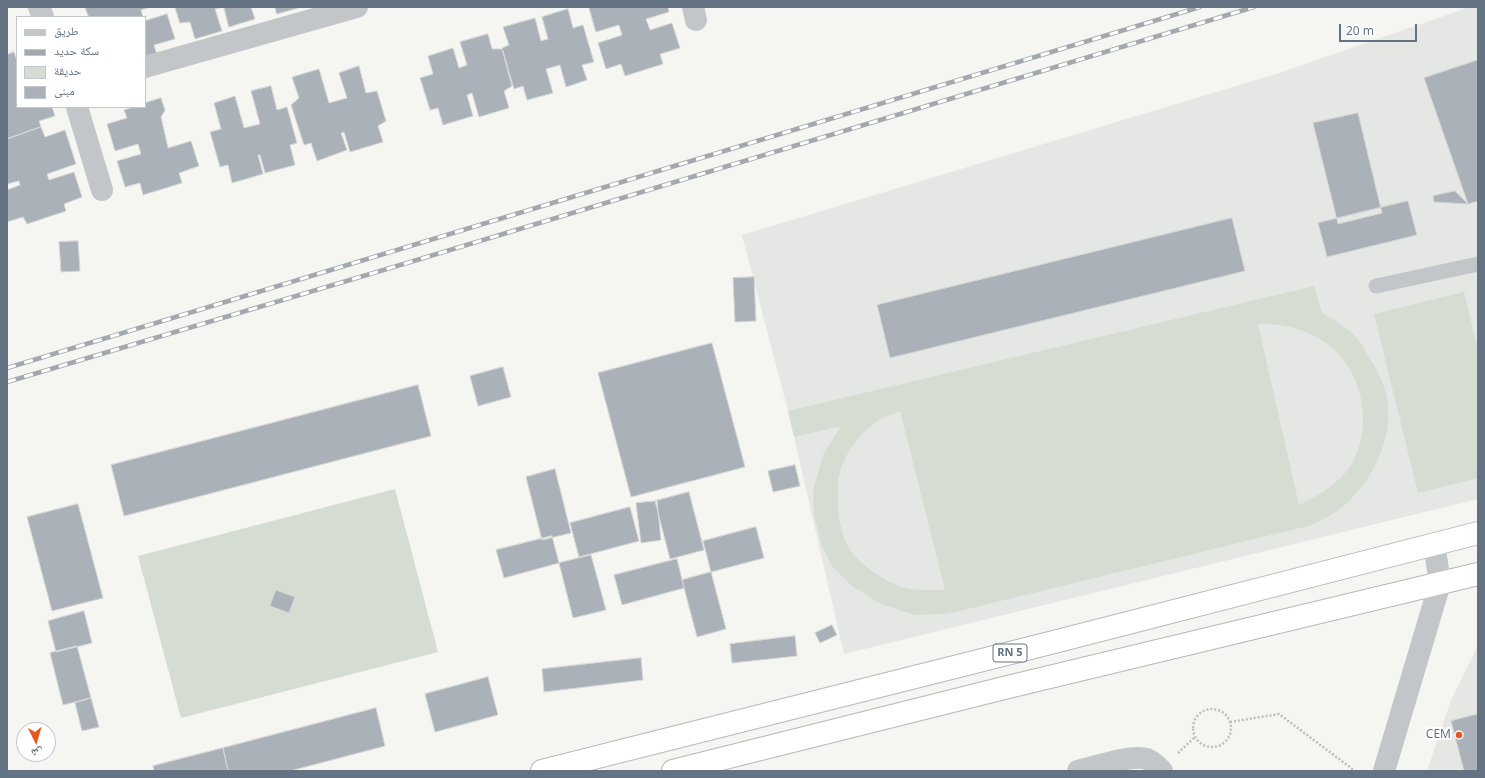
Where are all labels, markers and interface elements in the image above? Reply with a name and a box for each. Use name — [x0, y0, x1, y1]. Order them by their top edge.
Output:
legend — [16, 16, 146, 108]
scale bar — [1341, 16, 1419, 42]
text: طريق — [54, 22, 79, 39]
text: 20 m — [1346, 22, 1374, 39]
text: سكة حديد — [54, 42, 99, 59]
text: حديقة — [54, 62, 82, 79]
text: مبنى — [54, 82, 75, 99]
road number: RN 5 — [993, 644, 1027, 662]
north arrow — [16, 722, 56, 762]
place label: CEM — [1426, 728, 1451, 742]
marker: CEM — [1454, 730, 1464, 740]
text: ش — [31, 745, 43, 761]

